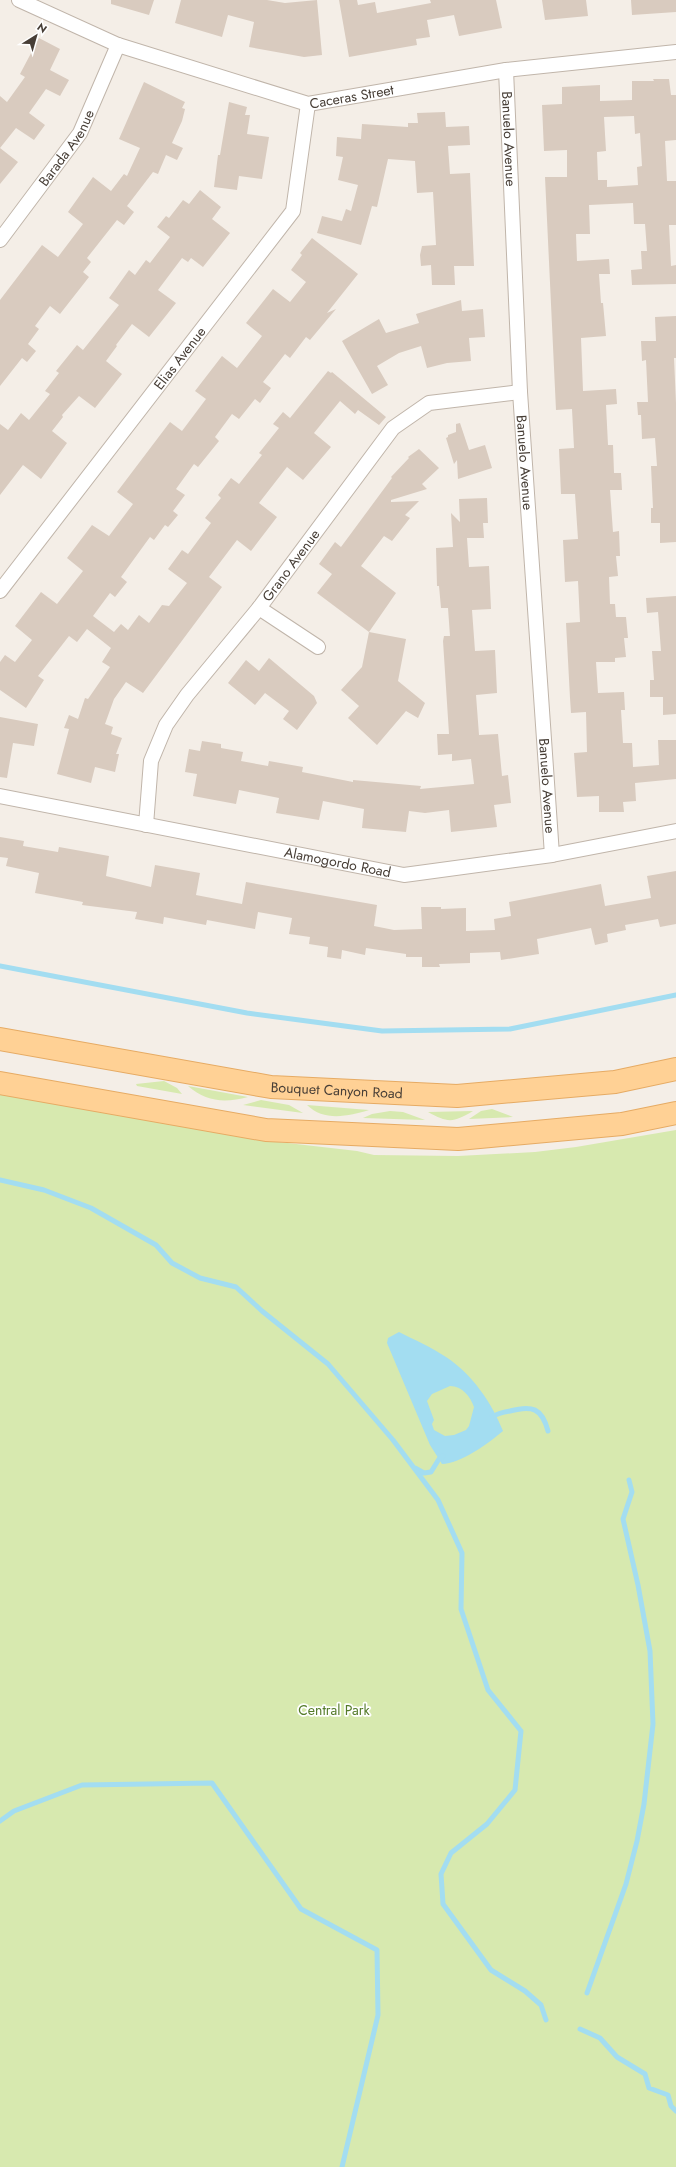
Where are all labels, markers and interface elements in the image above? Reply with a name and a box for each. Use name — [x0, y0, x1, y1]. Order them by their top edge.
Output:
north arrow — [16, 16, 56, 56]
text: N — [34, 19, 50, 37]
street label: Caceras Street — [308, 79, 396, 114]
street label: Banuelo Avenue — [497, 91, 521, 187]
street label: Barada Avenue — [34, 106, 99, 190]
street label: Elias Avenue — [149, 322, 210, 394]
street label: Banuelo Avenue — [512, 414, 538, 511]
street label: Grano Avenue — [257, 525, 324, 605]
street label: Banuelo Avenue — [534, 738, 560, 834]
street label: Alamogordo Road — [283, 842, 393, 882]
street label: Bouquet Canyon Road — [270, 1077, 403, 1103]
park label: Central Park — [298, 1700, 371, 1720]

